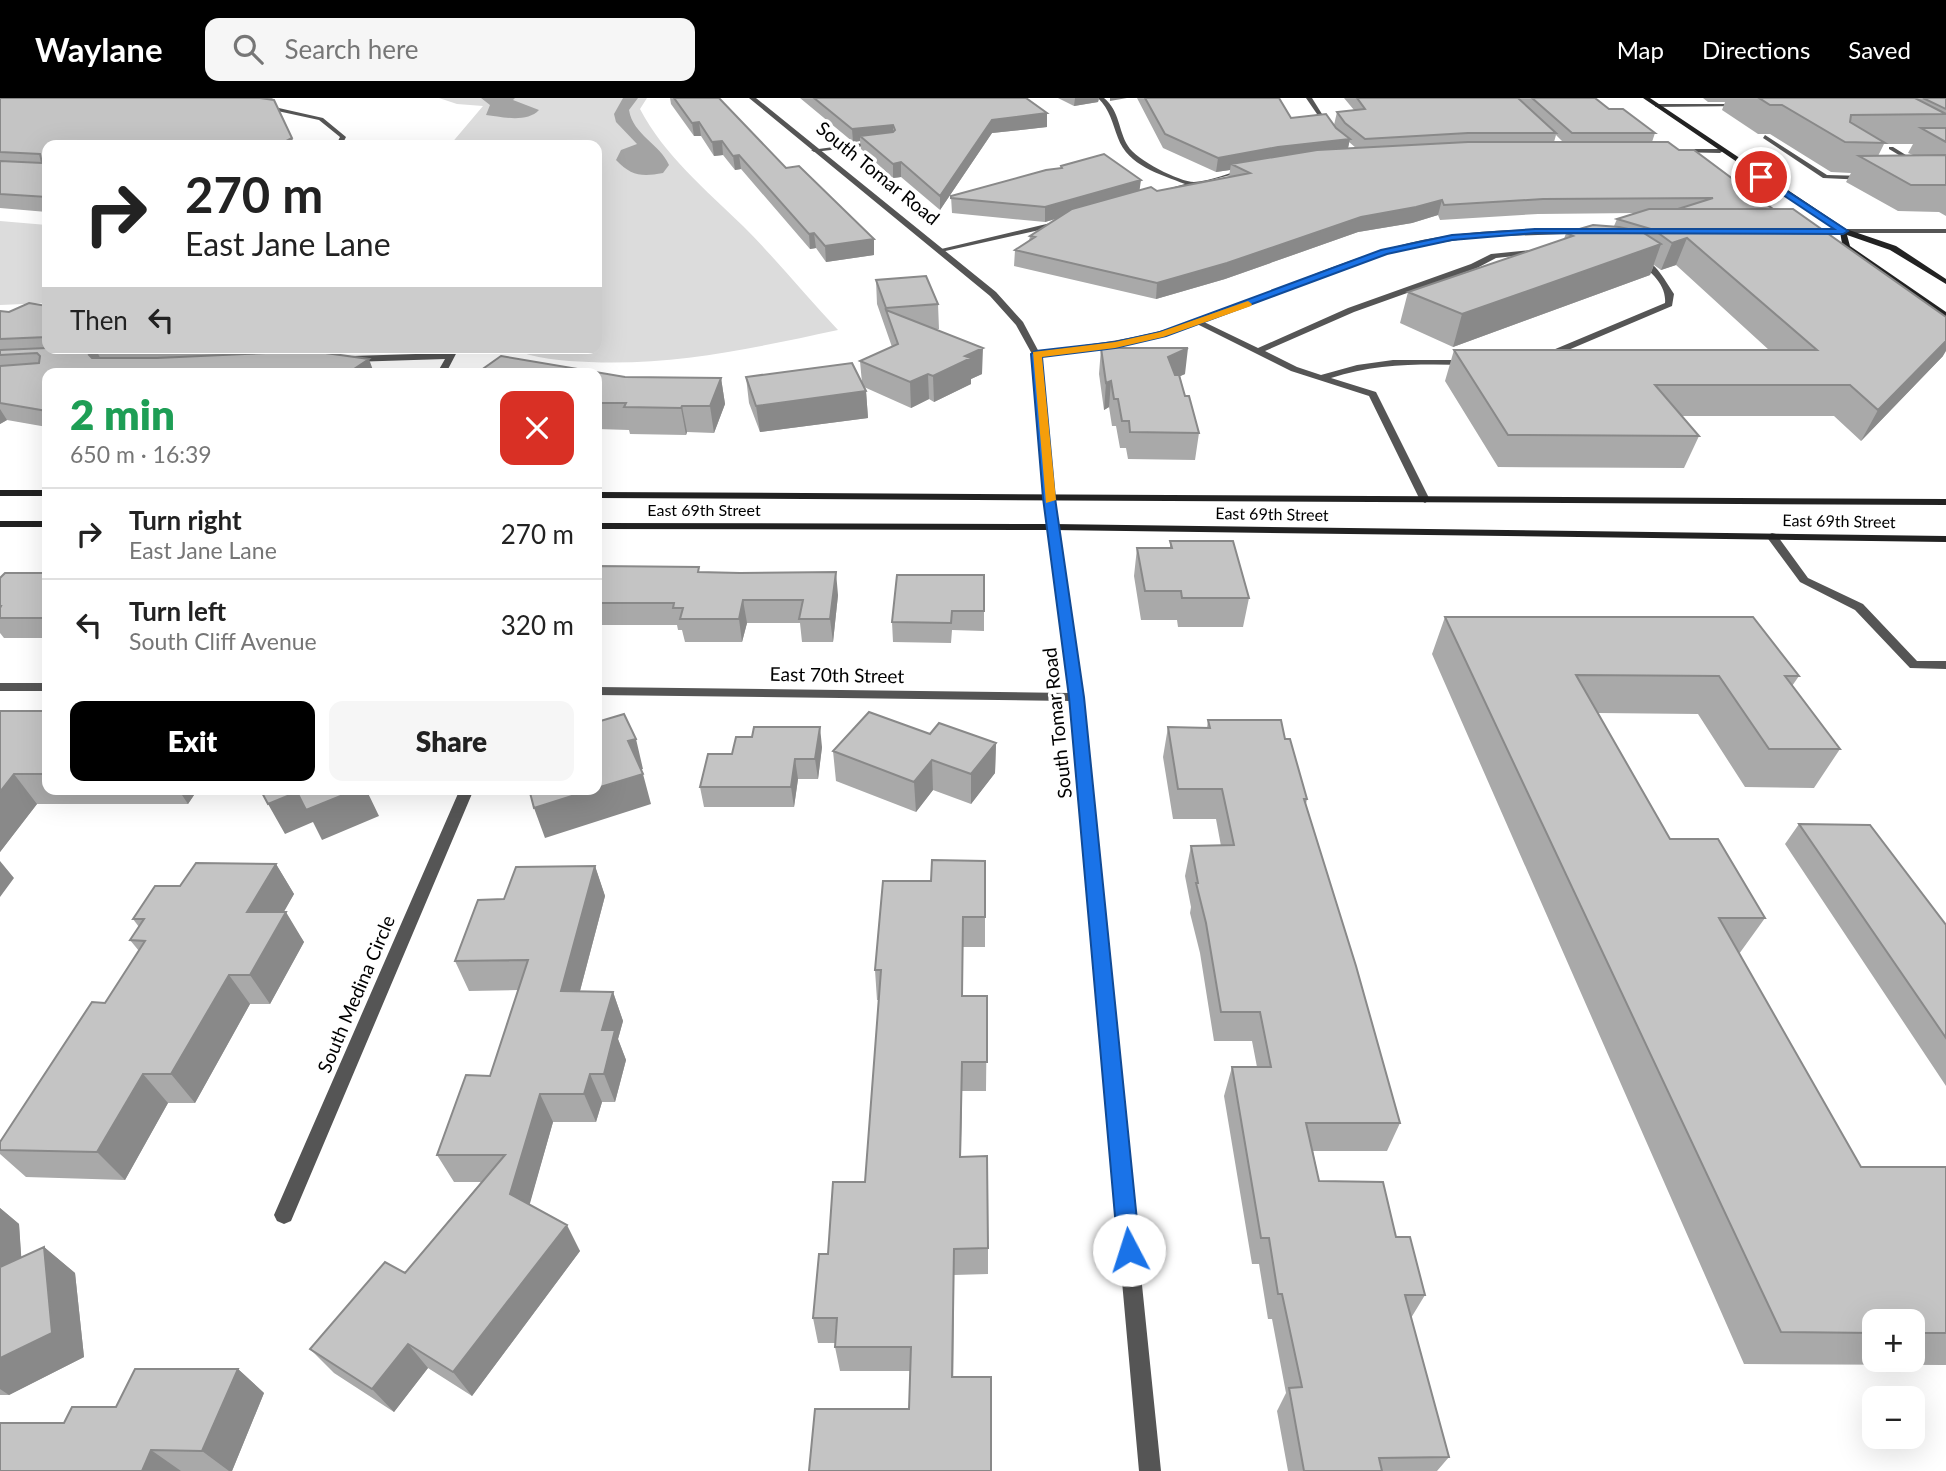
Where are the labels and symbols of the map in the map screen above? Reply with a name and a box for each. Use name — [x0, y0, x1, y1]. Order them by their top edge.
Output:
street label: South Tomar Road — [812, 116, 944, 229]
pin — [1731, 147, 1791, 207]
street label: East 69th Street — [647, 500, 761, 519]
street label: East 69th Street — [1215, 503, 1329, 524]
street label: East 69th Street — [1782, 510, 1896, 531]
street label: South Tomar Road — [1037, 646, 1076, 800]
street label: East 70th Street — [770, 662, 905, 687]
street label: South Medina Circle — [312, 912, 399, 1076]
position arrow — [1092, 1213, 1166, 1287]

